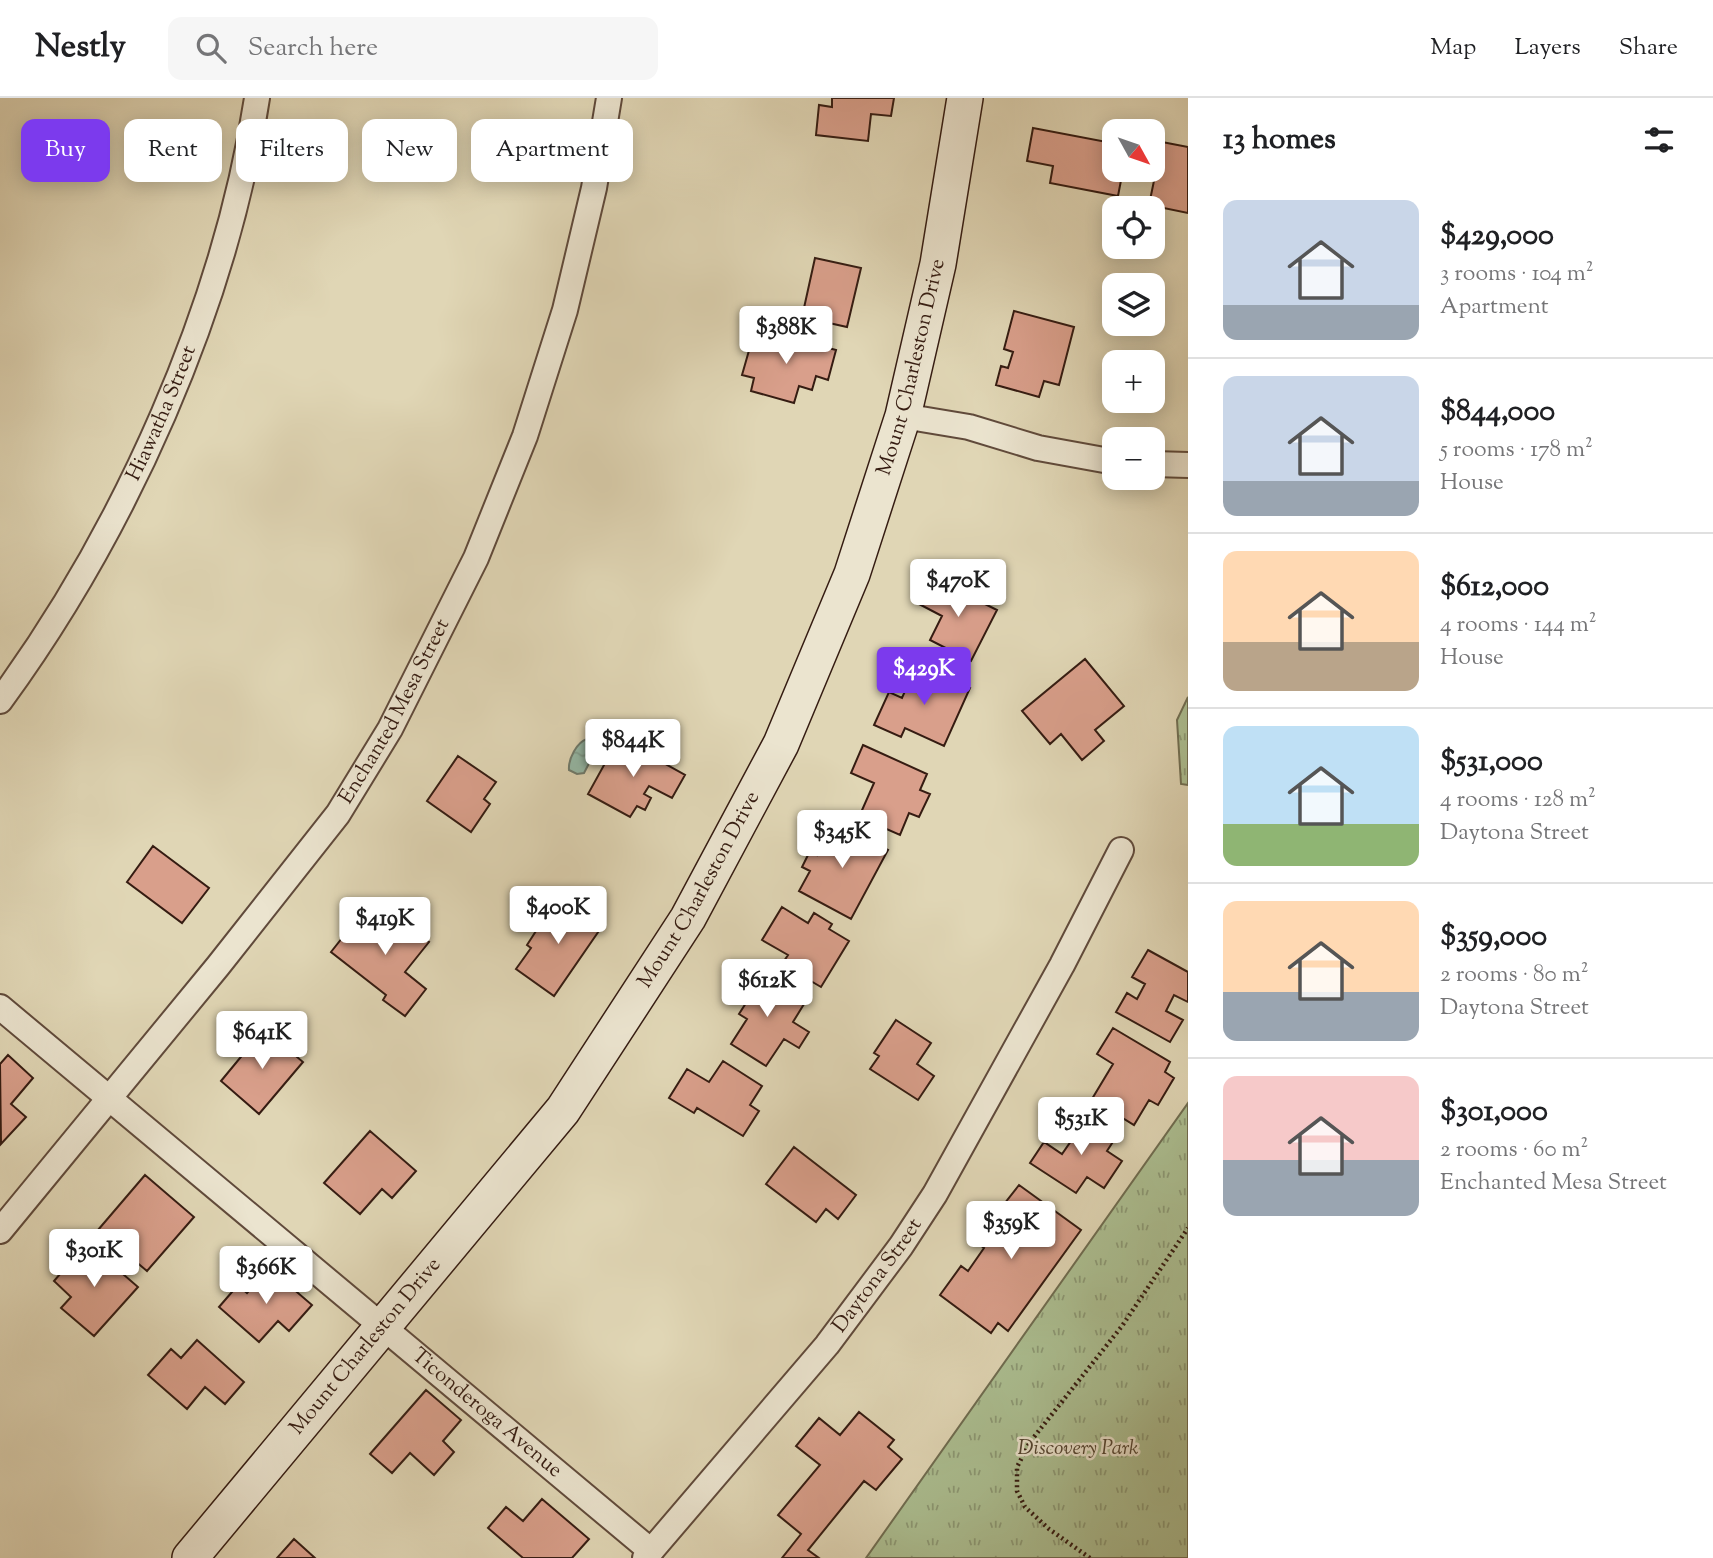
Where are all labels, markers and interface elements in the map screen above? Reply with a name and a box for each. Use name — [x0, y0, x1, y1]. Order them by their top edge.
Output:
search box — [168, 17, 658, 80]
text: Nestly — [35, 24, 126, 72]
icon: search — [192, 29, 230, 67]
text: Search here — [248, 30, 378, 67]
text: Map — [1430, 31, 1476, 65]
text: Layers — [1514, 31, 1581, 65]
text: Share — [1619, 31, 1678, 65]
chip: Buy — [21, 119, 110, 182]
chip: Rent — [124, 119, 222, 182]
chip: Filters — [236, 119, 348, 182]
chip: New — [362, 119, 457, 182]
chip: Apartment — [471, 119, 633, 182]
north arrow — [1102, 119, 1166, 182]
map controls — [1102, 119, 1165, 490]
text: 13 homes — [1223, 119, 1336, 162]
icon: filters — [1640, 121, 1678, 159]
button: locate — [1102, 196, 1165, 259]
text: $429,000 — [1440, 215, 1554, 258]
icon: home — [1279, 228, 1363, 312]
street label: Mount Charleston Drive — [870, 256, 954, 480]
text: 3 rooms · 104 m² — [1440, 258, 1594, 291]
button: layers — [1102, 273, 1165, 336]
text: Apartment — [1440, 291, 1549, 324]
pin: $388K — [737, 306, 835, 366]
text: $388K — [755, 312, 817, 345]
street label: Hiawatha Street — [120, 341, 205, 486]
button: + — [1102, 350, 1165, 413]
text: $844,000 — [1440, 391, 1555, 434]
icon: home — [1279, 404, 1363, 488]
button: − — [1102, 427, 1165, 490]
text: 5 rooms · 178 m² — [1440, 434, 1593, 467]
text: House — [1440, 467, 1504, 500]
pin: $470K — [909, 560, 1007, 619]
text: $470K — [926, 565, 990, 598]
text: $612,000 — [1440, 566, 1549, 609]
icon: home — [1279, 579, 1363, 663]
text: 4 rooms · 144 m² — [1440, 609, 1597, 642]
street label: Enchanted Mesa Street — [332, 614, 458, 810]
text: House — [1440, 642, 1504, 675]
pin: $429K — [875, 648, 973, 707]
text: $429K — [893, 653, 955, 686]
pin: $844K — [584, 720, 682, 779]
text: $844K — [601, 725, 665, 758]
text: $531,000 — [1440, 741, 1543, 784]
icon: home — [1279, 754, 1363, 838]
text: 4 rooms · 128 m² — [1440, 784, 1596, 817]
street label: Mount Charleston Drive — [631, 786, 768, 994]
pin: $345K — [793, 810, 891, 870]
text: $345K — [813, 816, 871, 849]
text: Daytona Street — [1440, 817, 1589, 850]
pin: $400K — [509, 886, 607, 946]
text: $400K — [526, 892, 590, 925]
pin: $419K — [336, 898, 434, 957]
text: $419K — [355, 903, 415, 936]
text: $359,000 — [1440, 916, 1547, 959]
icon: home — [1279, 929, 1363, 1013]
text: 2 rooms · 80 m² — [1440, 959, 1588, 992]
pin: $612K — [718, 960, 816, 1019]
text: $612K — [738, 965, 796, 998]
text: Daytona Street — [1440, 992, 1589, 1025]
pin: $641K — [213, 1012, 311, 1071]
text: $641K — [232, 1017, 292, 1050]
text: $301,000 — [1440, 1091, 1548, 1134]
pin: $531K — [1032, 1098, 1130, 1157]
text: $531K — [1054, 1103, 1108, 1136]
icon: home — [1279, 1104, 1363, 1188]
text: 2 rooms · 60 m² — [1440, 1134, 1588, 1167]
text: Enchanted Mesa Street — [1440, 1167, 1667, 1200]
pin: $359K — [962, 1202, 1060, 1261]
text: $359K — [982, 1207, 1040, 1240]
street label: Daytona Street — [826, 1212, 930, 1340]
pin: $301K — [45, 1230, 143, 1289]
text: $301K — [65, 1235, 123, 1268]
pin: $366K — [217, 1246, 315, 1306]
street label: Mount Charleston Drive — [283, 1251, 449, 1442]
text: $366K — [236, 1252, 296, 1285]
street label: Ticonderoga Avenue — [405, 1342, 568, 1485]
park label: Discovery Park — [1017, 1434, 1139, 1464]

